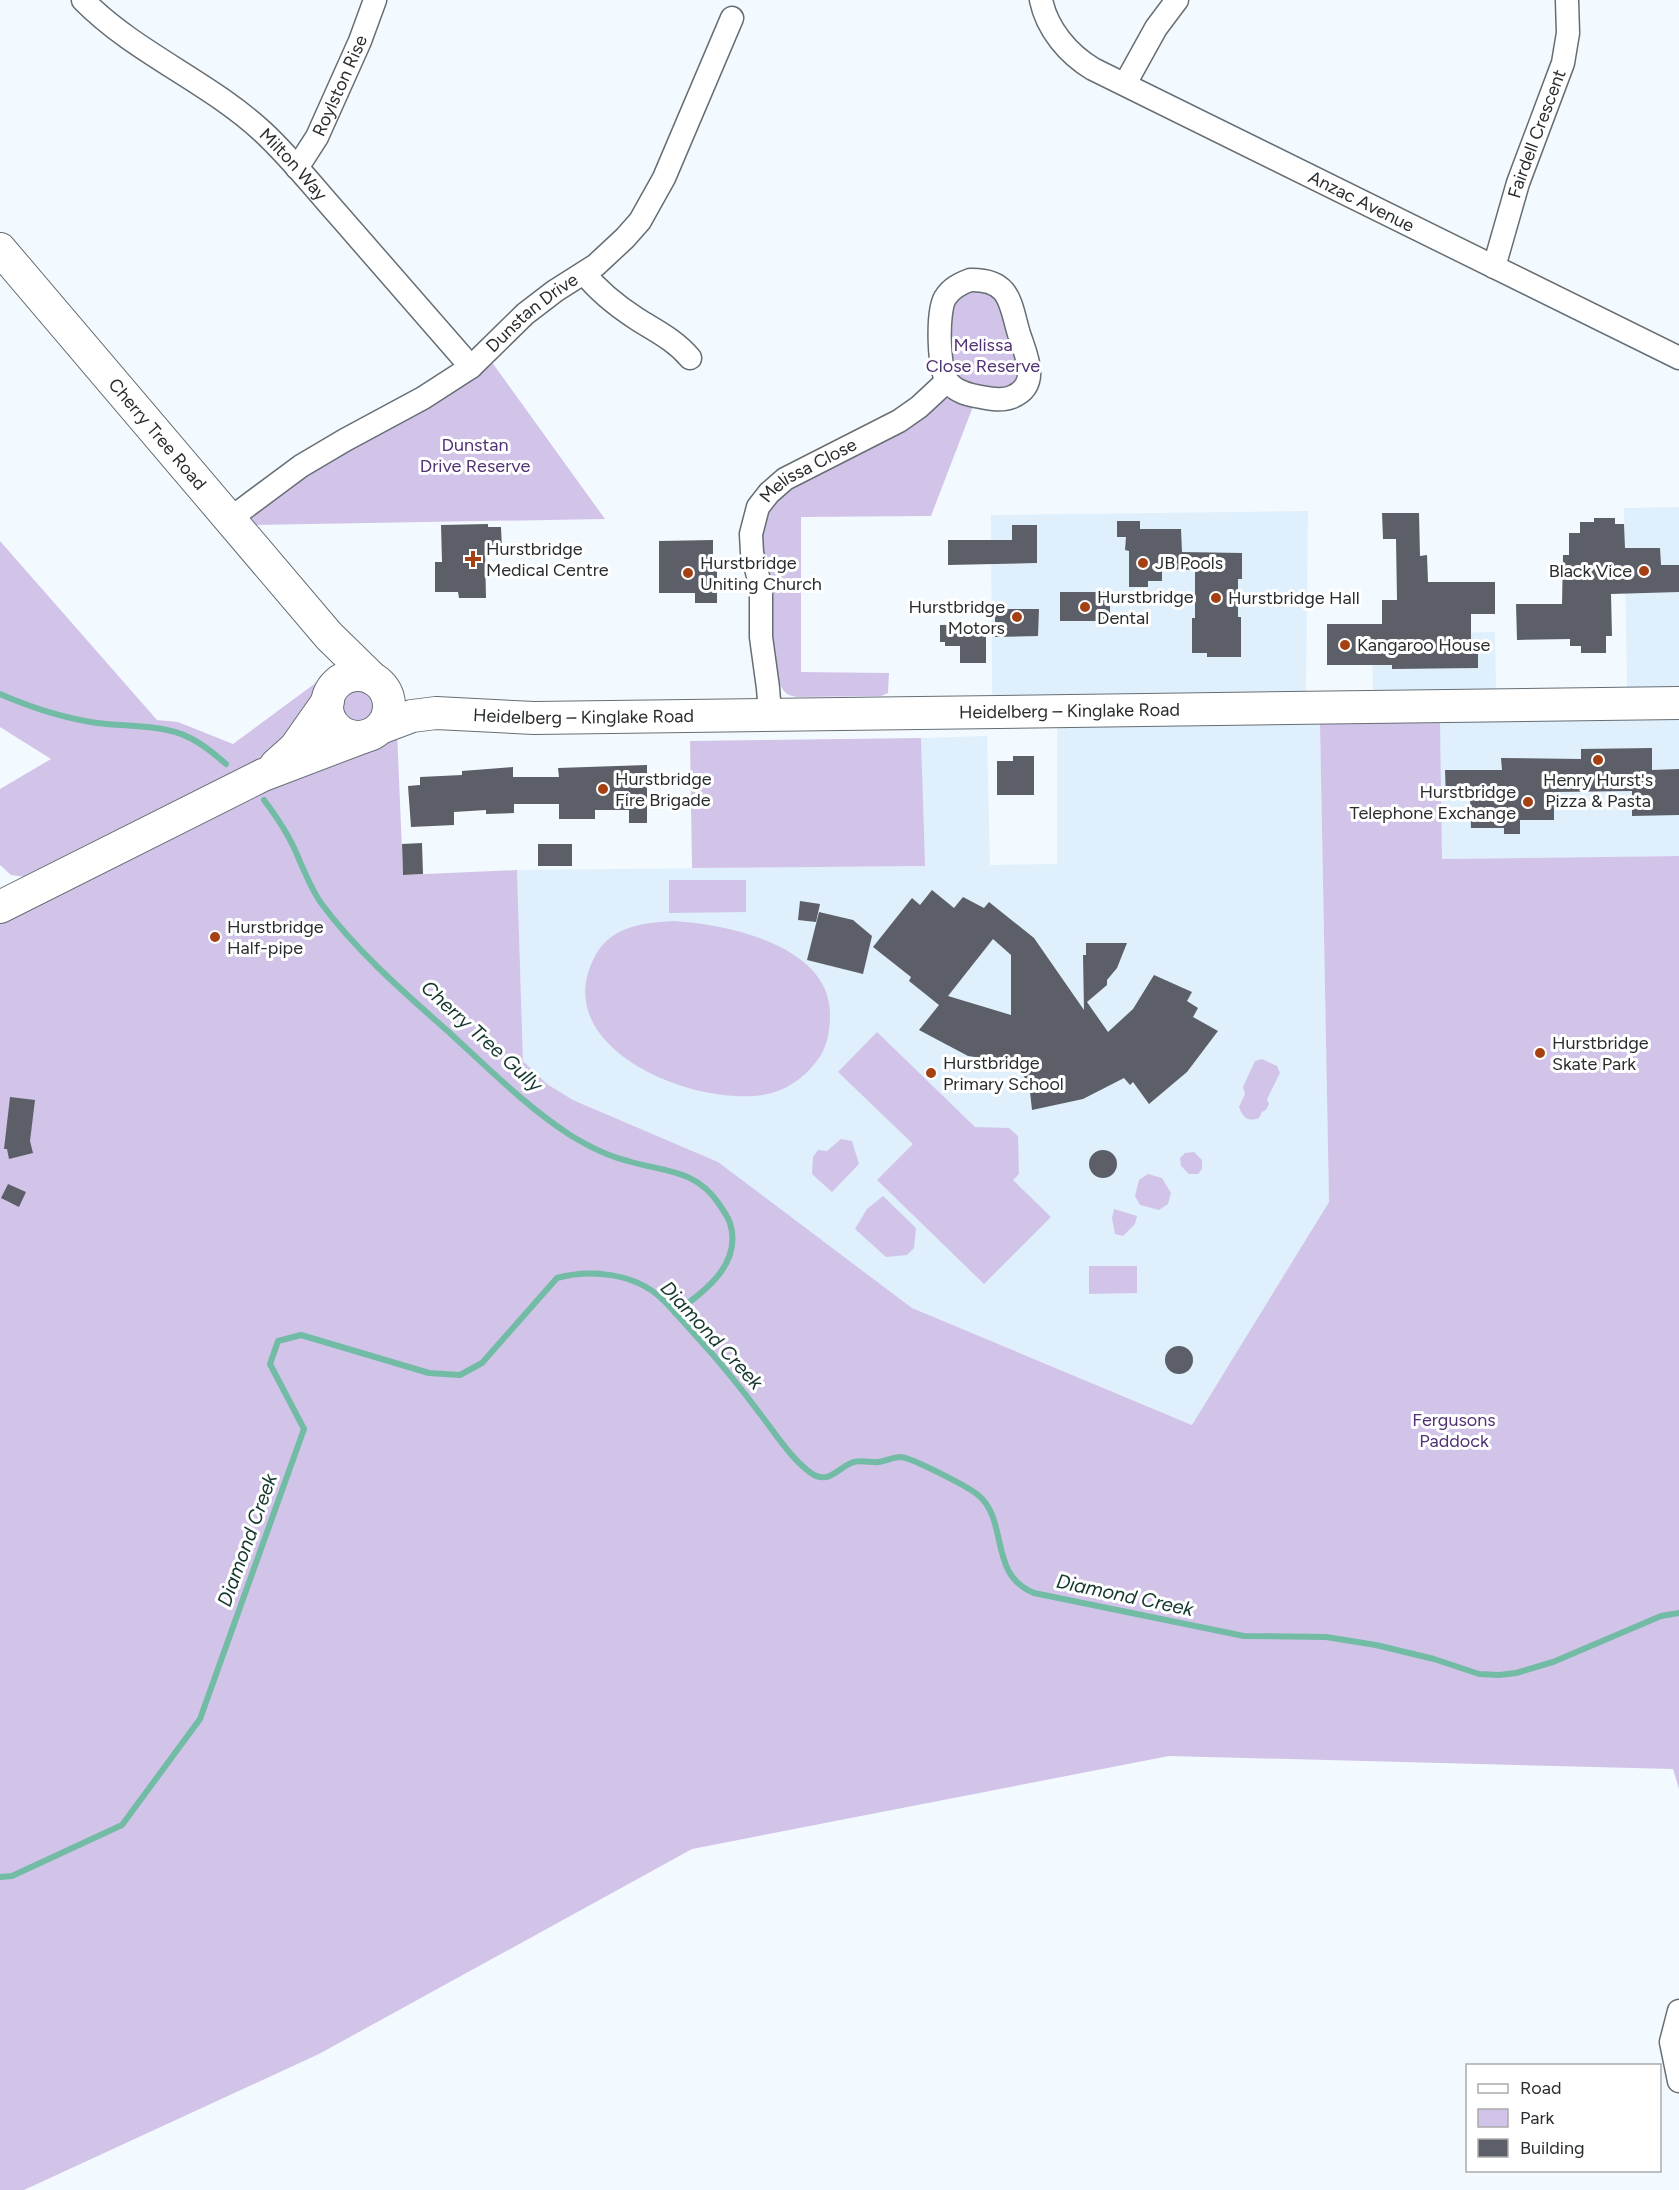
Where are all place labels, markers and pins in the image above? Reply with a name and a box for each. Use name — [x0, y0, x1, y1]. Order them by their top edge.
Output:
place label: Hurstbridge Medical Centre — [486, 538, 609, 581]
marker: Hurstbridge Medical Centre — [464, 550, 482, 568]
place label: Hurstbridge Uniting Church — [700, 552, 822, 595]
place label: JB Pools — [1155, 552, 1223, 574]
marker: JB Pools — [1136, 556, 1150, 570]
place label: Black Vice — [1549, 560, 1632, 582]
marker: Black Vice — [1637, 564, 1651, 578]
marker: Hurstbridge Uniting Church — [681, 566, 695, 580]
place label: Hurstbridge Dental — [1097, 586, 1194, 629]
place label: Hurstbridge Hall — [1228, 587, 1360, 609]
marker: Hurstbridge Hall — [1209, 591, 1223, 605]
place label: Hurstbridge Motors — [908, 596, 1005, 639]
marker: Hurstbridge Dental — [1078, 600, 1092, 614]
marker: Hurstbridge Motors — [1010, 610, 1024, 624]
place label: Kangaroo House — [1357, 634, 1491, 656]
marker: Kangaroo House — [1338, 638, 1352, 652]
marker: Henry Hurst's Pizza & Pasta — [1591, 753, 1605, 767]
place label: Hurstbridge Fire Brigade — [615, 768, 712, 811]
place label: Henry Hurst's Pizza & Pasta — [1543, 769, 1653, 812]
place label: Hurstbridge Telephone Exchange — [1350, 781, 1516, 824]
marker: Hurstbridge Fire Brigade — [596, 782, 610, 796]
marker: Hurstbridge Telephone Exchange — [1521, 795, 1535, 809]
place label: Hurstbridge Half-pipe — [227, 916, 324, 959]
marker: Hurstbridge Half-pipe — [208, 930, 222, 944]
place label: Hurstbridge Skate Park — [1552, 1032, 1649, 1075]
marker: Hurstbridge Skate Park — [1533, 1046, 1547, 1060]
place label: Hurstbridge Primary School — [943, 1052, 1064, 1095]
marker: Hurstbridge Primary School — [924, 1066, 938, 1080]

